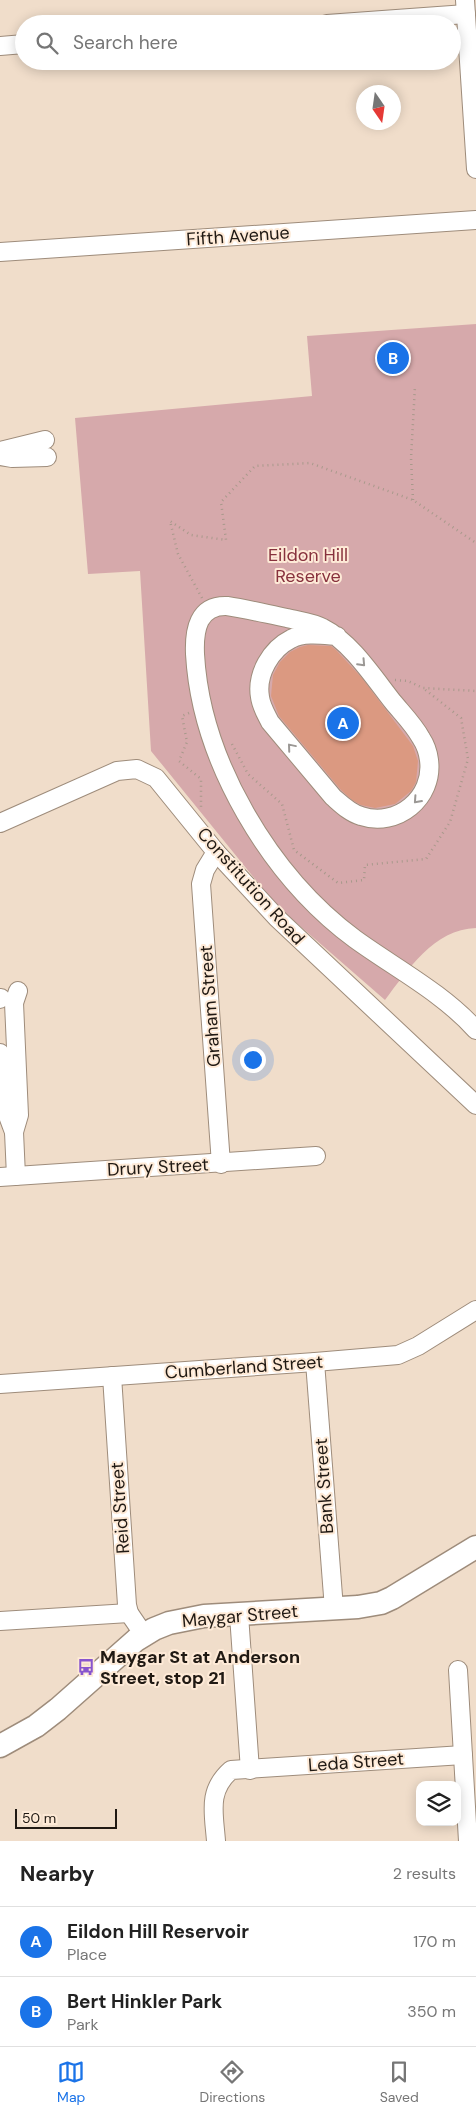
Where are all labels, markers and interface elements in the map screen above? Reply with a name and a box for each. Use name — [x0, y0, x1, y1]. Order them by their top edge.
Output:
search box — [15, 15, 461, 70]
icon: search — [33, 29, 61, 57]
text: Search here — [73, 30, 178, 55]
north arrow — [356, 85, 401, 130]
street label: Fifth Avenue — [186, 220, 290, 252]
pin: B — [377, 339, 409, 377]
park label: Eildon Hill Reserve — [268, 543, 348, 588]
one-way arrow — [356, 657, 365, 666]
pin: A — [327, 704, 359, 742]
one-way arrow — [289, 744, 297, 753]
one-way arrow — [414, 794, 423, 803]
street label: Constitution Road — [192, 822, 310, 950]
street label: Graham Street — [194, 944, 226, 1068]
your location — [240, 1047, 266, 1073]
street label: Drury Street — [107, 1152, 209, 1182]
street label: Cumberland Street — [164, 1349, 324, 1385]
street label: Bank Street — [309, 1437, 339, 1535]
street label: Reid Street — [105, 1461, 135, 1555]
street label: Maygar Street — [181, 1599, 299, 1633]
place label: Maygar St at Anderson Street, stop 21 — [100, 1645, 300, 1690]
bus stop icon: Maygar St at Anderson Street, stop 21 — [76, 1657, 96, 1677]
street label: Leda Street — [307, 1747, 405, 1777]
map controls — [416, 1781, 461, 1826]
button: layers — [416, 1781, 461, 1826]
scale bar — [15, 1806, 118, 1829]
text: 50 m — [22, 1809, 56, 1827]
text: Nearby — [20, 1860, 94, 1888]
text: 2 results — [393, 1863, 456, 1884]
text: Eildon Hill Reservoir — [67, 1919, 249, 1944]
text: A — [30, 1931, 42, 1952]
text: 170 m — [413, 1931, 456, 1952]
text: Place — [67, 1944, 107, 1965]
text: Bert Hinkler Park — [67, 1989, 222, 2014]
text: B — [31, 2001, 41, 2022]
text: 350 m — [407, 2001, 456, 2022]
text: Park — [67, 2014, 99, 2035]
tab: Map — [57, 2058, 85, 2106]
tab: Directions — [200, 2058, 265, 2106]
tab: Saved — [380, 2058, 419, 2106]

